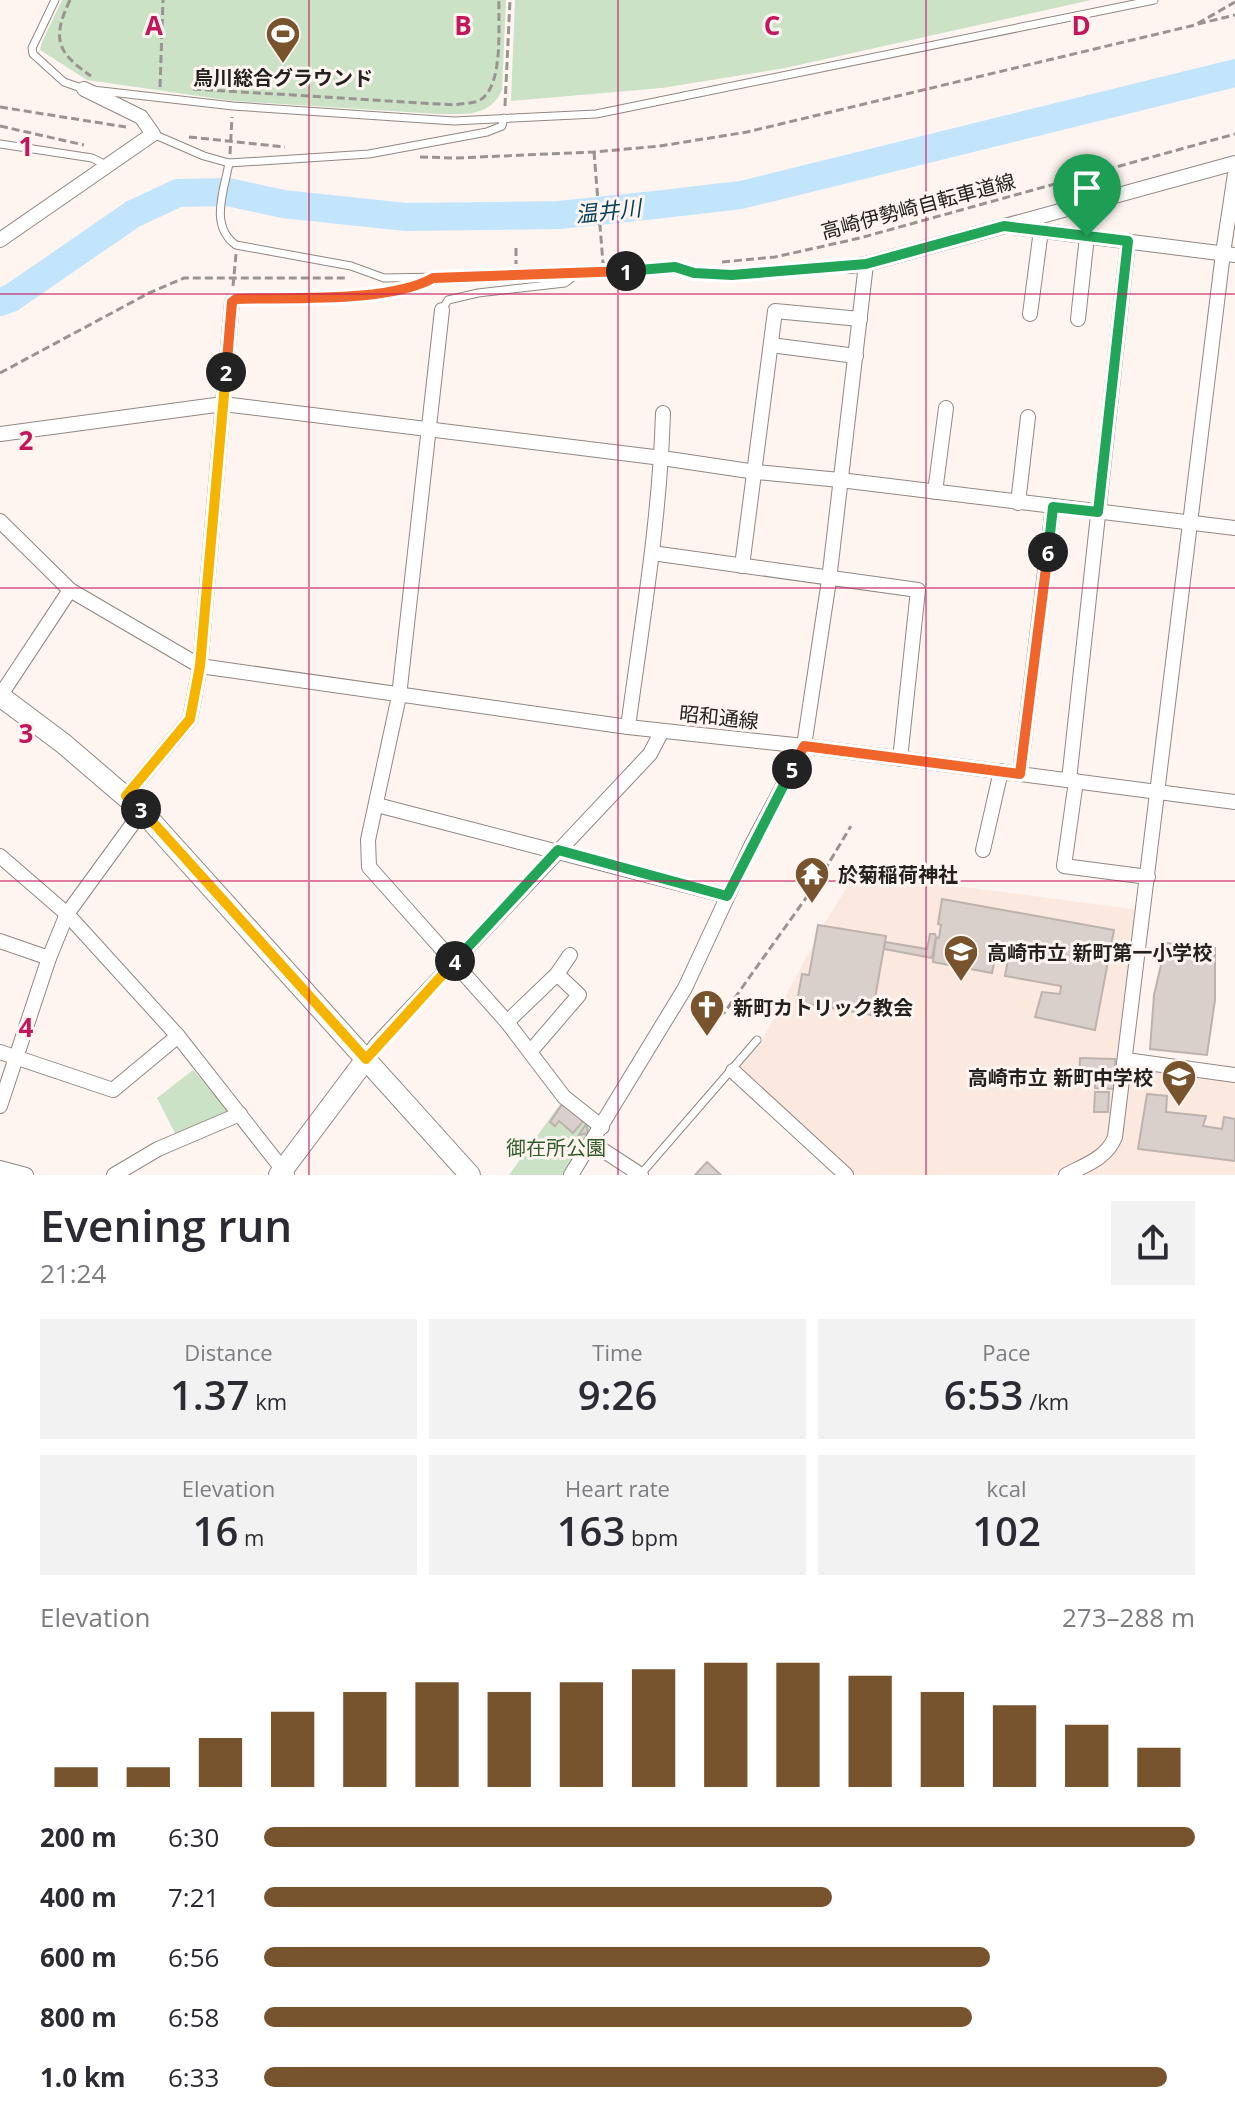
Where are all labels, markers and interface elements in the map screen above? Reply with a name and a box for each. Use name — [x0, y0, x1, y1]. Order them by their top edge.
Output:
text: A — [145, 7, 163, 43]
text: B — [454, 7, 472, 43]
text: C — [764, 7, 780, 43]
text: D — [1071, 7, 1091, 43]
sports icon: 烏川総合グラウンド — [264, 15, 302, 65]
place label: 烏川総合グラウンド — [193, 64, 373, 91]
text: 1 — [19, 128, 33, 164]
pin — [1053, 154, 1121, 236]
icon: arrive — [1065, 166, 1109, 210]
street label: 高崎伊勢崎自転車道線 — [818, 167, 1018, 245]
water label: 温井川 — [574, 191, 644, 228]
pin: 1 — [606, 251, 646, 291]
text: 1 — [620, 256, 632, 286]
pin: 2 — [206, 352, 246, 392]
text: 2 — [220, 357, 232, 387]
text: 2 — [19, 422, 34, 458]
pin: 6 — [1028, 532, 1068, 572]
text: 6 — [1042, 537, 1054, 567]
street label: 昭和通線 — [678, 699, 760, 735]
text: 3 — [19, 715, 33, 751]
pin: 5 — [772, 749, 812, 789]
text: 5 — [786, 754, 798, 784]
pin: 3 — [121, 789, 161, 829]
text: 3 — [135, 794, 147, 824]
temple icon: 於菊稲荷神社 — [793, 855, 831, 905]
place label: 於菊稲荷神社 — [838, 861, 958, 888]
school or university icon: 高崎市立 新町第一小学校 — [942, 933, 980, 983]
place label: 高崎市立 新町第一小学校 — [987, 939, 1212, 966]
pin: 4 — [435, 941, 475, 981]
text: 4 — [449, 946, 461, 976]
church icon: 新町カトリック教会 — [688, 988, 726, 1038]
place label: 新町カトリック教会 — [733, 994, 913, 1021]
text: 4 — [19, 1009, 34, 1045]
school or university icon: 高崎市立 新町中学校 — [1160, 1058, 1198, 1108]
place label: 高崎市立 新町中学校 — [968, 1064, 1153, 1091]
park label: 御在所公園 — [506, 1134, 606, 1161]
text: Evening run — [40, 1195, 292, 1255]
button: share — [1111, 1201, 1195, 1285]
text: 21:24 — [40, 1255, 106, 1291]
text: Distance — [184, 1337, 273, 1367]
text: Time — [592, 1337, 643, 1367]
text: Pace — [982, 1337, 1031, 1367]
text: 1.37 — [170, 1367, 249, 1422]
text: 9:26 — [578, 1367, 657, 1422]
text: 6:53 — [944, 1367, 1023, 1422]
text: km — [249, 1386, 287, 1416]
text: /km — [1023, 1386, 1069, 1416]
text: Elevation — [182, 1473, 275, 1503]
text: Heart rate — [565, 1473, 670, 1503]
text: kcal — [987, 1473, 1026, 1503]
text: 16 — [193, 1503, 238, 1558]
text: 163 — [557, 1503, 625, 1558]
text: 102 — [972, 1503, 1041, 1558]
text: m — [238, 1522, 264, 1552]
text: bpm — [625, 1522, 678, 1552]
text: Elevation — [40, 1599, 150, 1635]
text: 273–288 m — [1062, 1599, 1195, 1635]
text: 200 m — [40, 1819, 117, 1855]
text: 6:30 — [168, 1819, 219, 1855]
text: 400 m — [40, 1879, 117, 1915]
text: 7:21 — [168, 1879, 219, 1915]
text: 600 m — [40, 1939, 117, 1975]
text: 6:56 — [168, 1939, 219, 1975]
text: 800 m — [40, 1999, 117, 2035]
text: 6:58 — [168, 1999, 219, 2035]
text: 1.0 km — [40, 2059, 126, 2095]
text: 6:33 — [168, 2059, 219, 2095]

